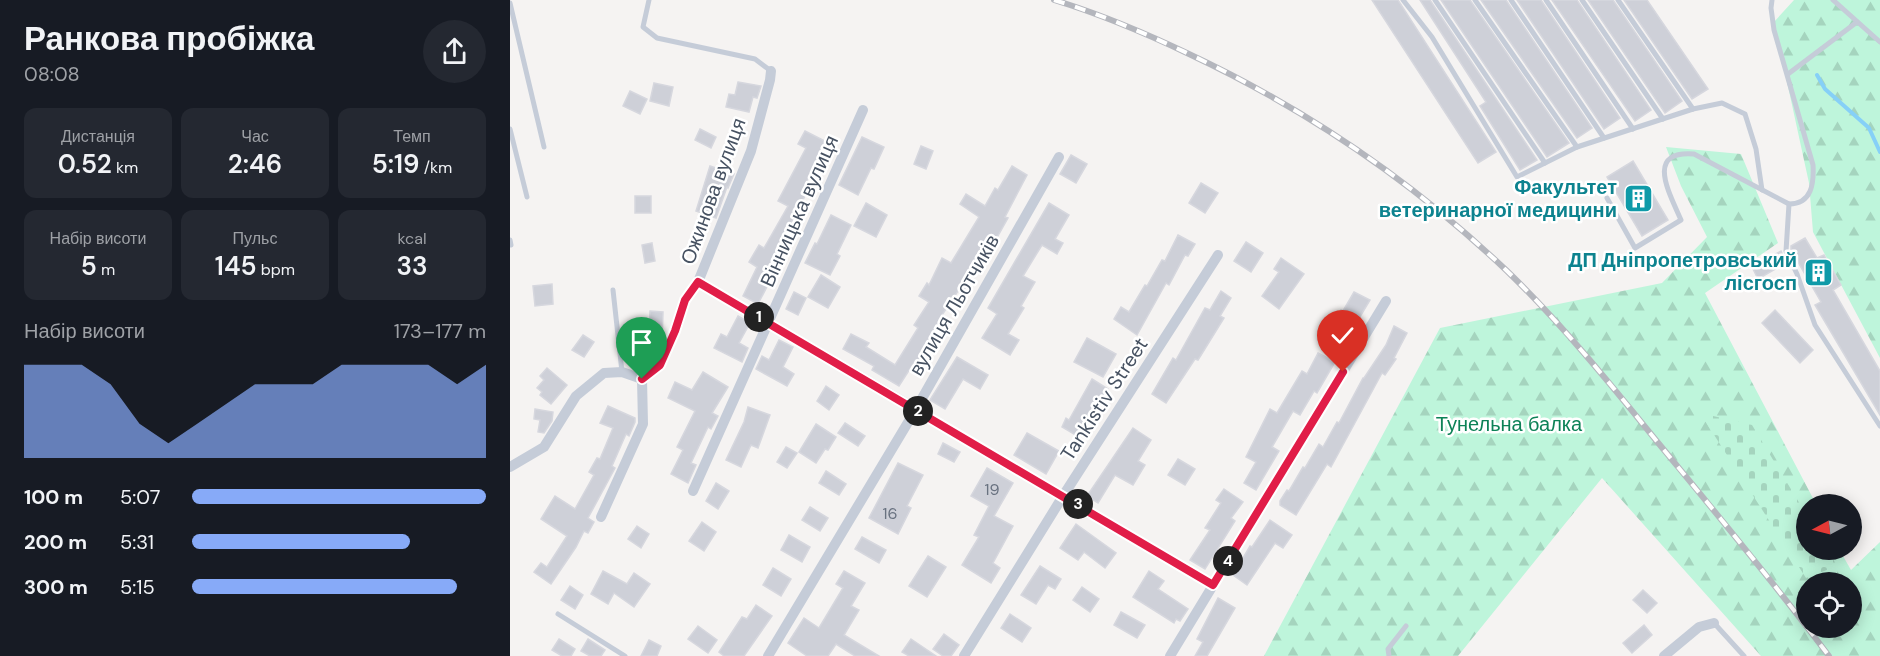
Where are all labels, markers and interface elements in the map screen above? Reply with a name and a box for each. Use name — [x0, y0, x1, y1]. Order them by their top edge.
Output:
text: Ранкова пробіжка — [24, 17, 314, 60]
button: share — [423, 20, 486, 83]
text: 08:08 — [24, 61, 80, 87]
street label: Ожинова вулиця — [674, 114, 752, 268]
text: Дистанція — [61, 126, 135, 147]
text: Час — [241, 126, 269, 147]
text: Темп — [393, 126, 431, 147]
street label: Вінницька вулиця — [754, 131, 844, 291]
text: 0.52 — [58, 147, 112, 181]
text: 2:46 — [228, 147, 282, 181]
text: 5:19 — [372, 147, 419, 181]
text: km — [112, 157, 138, 178]
text: /km — [419, 157, 452, 178]
place label: Факультет ветеринарної медицини — [1379, 174, 1617, 223]
building icon: Факультет ветеринарної медицини — [1622, 183, 1654, 215]
text: Набір висоти — [50, 228, 146, 249]
text: Пульс — [233, 228, 277, 249]
text: kcal — [398, 228, 426, 249]
street label: вулиця Льотчиків — [903, 230, 1005, 380]
place label: ДП Дніпропетровський лісгосп — [1568, 247, 1797, 296]
text: 5 — [81, 249, 97, 283]
text: 145 — [215, 249, 257, 283]
text: 33 — [396, 249, 428, 283]
building icon: ДП Дніпропетровський лісгосп — [1802, 256, 1834, 288]
text: m — [97, 259, 115, 280]
text: bpm — [257, 259, 295, 280]
pin: 1 — [744, 302, 774, 332]
text: 1 — [756, 306, 762, 327]
pin — [1317, 310, 1368, 372]
pin — [616, 317, 667, 379]
text: Набір висоти — [24, 318, 145, 344]
text: 173–177 m — [394, 318, 486, 344]
icon: check — [1326, 319, 1359, 352]
icon: arrive — [625, 326, 658, 359]
street label: Tankistiv Street — [1054, 332, 1154, 466]
pin: 2 — [903, 396, 933, 426]
text: 2 — [913, 400, 923, 421]
park label: Тунельна балка — [1436, 411, 1583, 437]
house number: 19 — [984, 479, 1000, 500]
text: 100 m — [24, 484, 83, 510]
text: 5:07 — [120, 484, 160, 510]
pin: 3 — [1063, 489, 1093, 519]
text: 3 — [1073, 493, 1083, 514]
north arrow — [1796, 494, 1862, 560]
map controls — [1796, 494, 1862, 638]
house number: 16 — [882, 503, 898, 524]
text: 200 m — [24, 529, 87, 555]
text: 5:31 — [120, 529, 154, 555]
pin: 4 — [1213, 546, 1243, 576]
text: 4 — [1223, 550, 1233, 571]
button: locate — [1796, 572, 1862, 638]
text: 300 m — [24, 574, 88, 600]
text: 5:15 — [120, 574, 155, 600]

